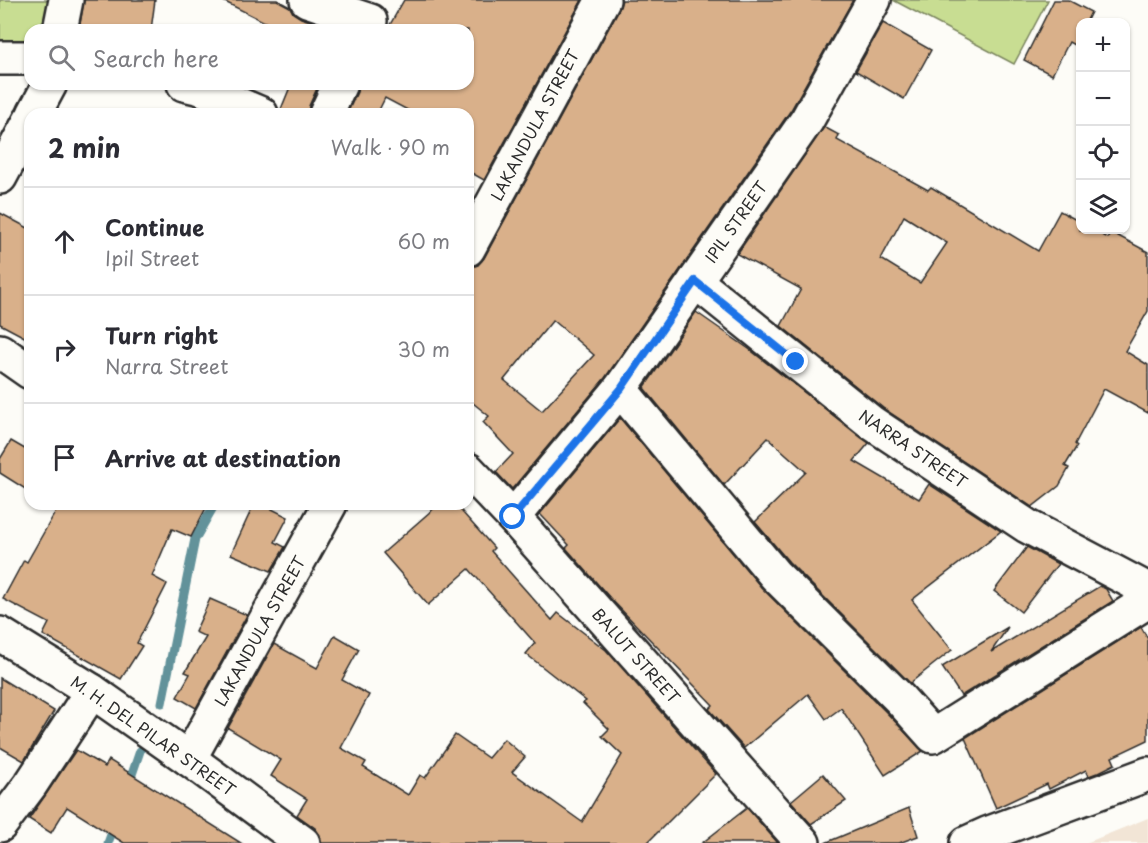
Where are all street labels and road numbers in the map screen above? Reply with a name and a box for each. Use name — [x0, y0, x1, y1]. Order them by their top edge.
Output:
street label: LAKANDULA STREET — [484, 44, 584, 205]
street label: IPIL STREET — [698, 176, 772, 267]
street label: NARRA STREET — [855, 403, 973, 493]
street label: LAKANDULA STREET — [208, 551, 311, 710]
street label: BALUT STREET — [587, 602, 686, 708]
street label: M. H. DEL PILAR STREET — [66, 669, 241, 801]

